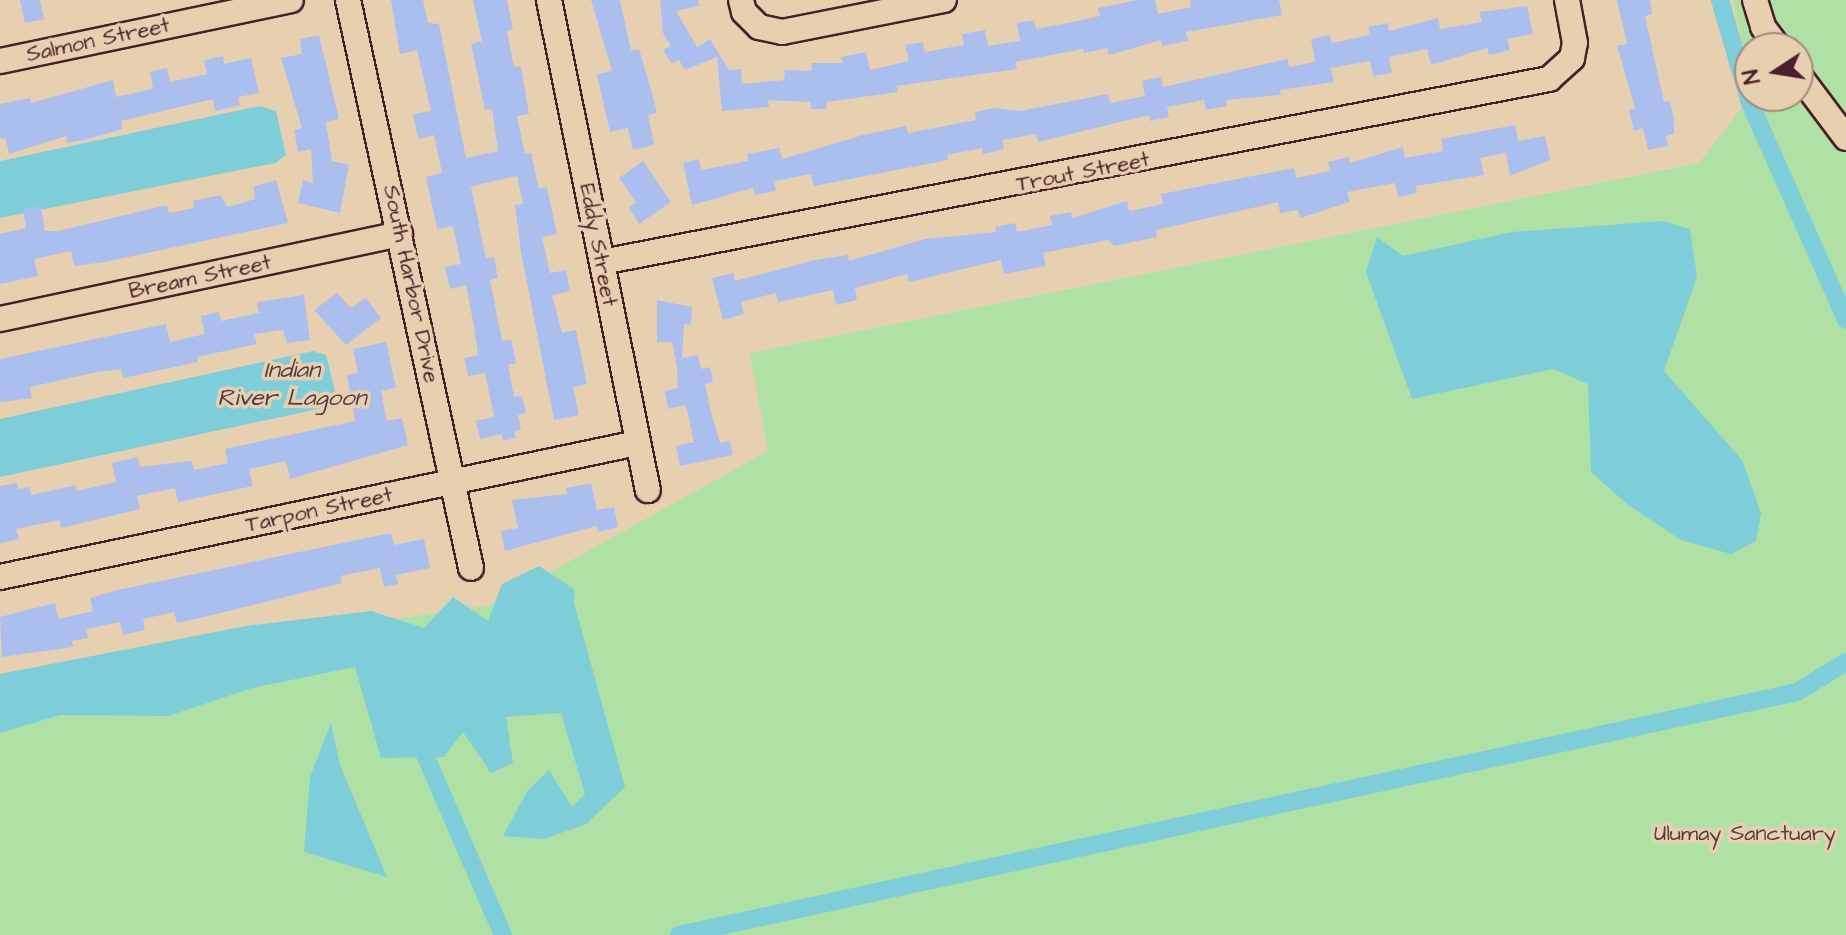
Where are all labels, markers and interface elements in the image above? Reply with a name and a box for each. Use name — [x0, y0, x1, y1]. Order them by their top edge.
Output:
street label: Salmon Street — [24, 12, 172, 68]
north arrow — [1734, 32, 1814, 112]
text: N — [1735, 67, 1769, 87]
street label: Trout Street — [1014, 146, 1152, 198]
street label: Eddy Street — [573, 181, 623, 309]
street label: South Harbor Drive — [377, 183, 445, 385]
street label: Bream Street — [126, 249, 274, 305]
water label: Indian River Lagoon — [217, 357, 367, 413]
street label: Tarpon Street — [243, 482, 395, 538]
park label: Ulumay Sanctuary — [1654, 821, 1836, 847]

